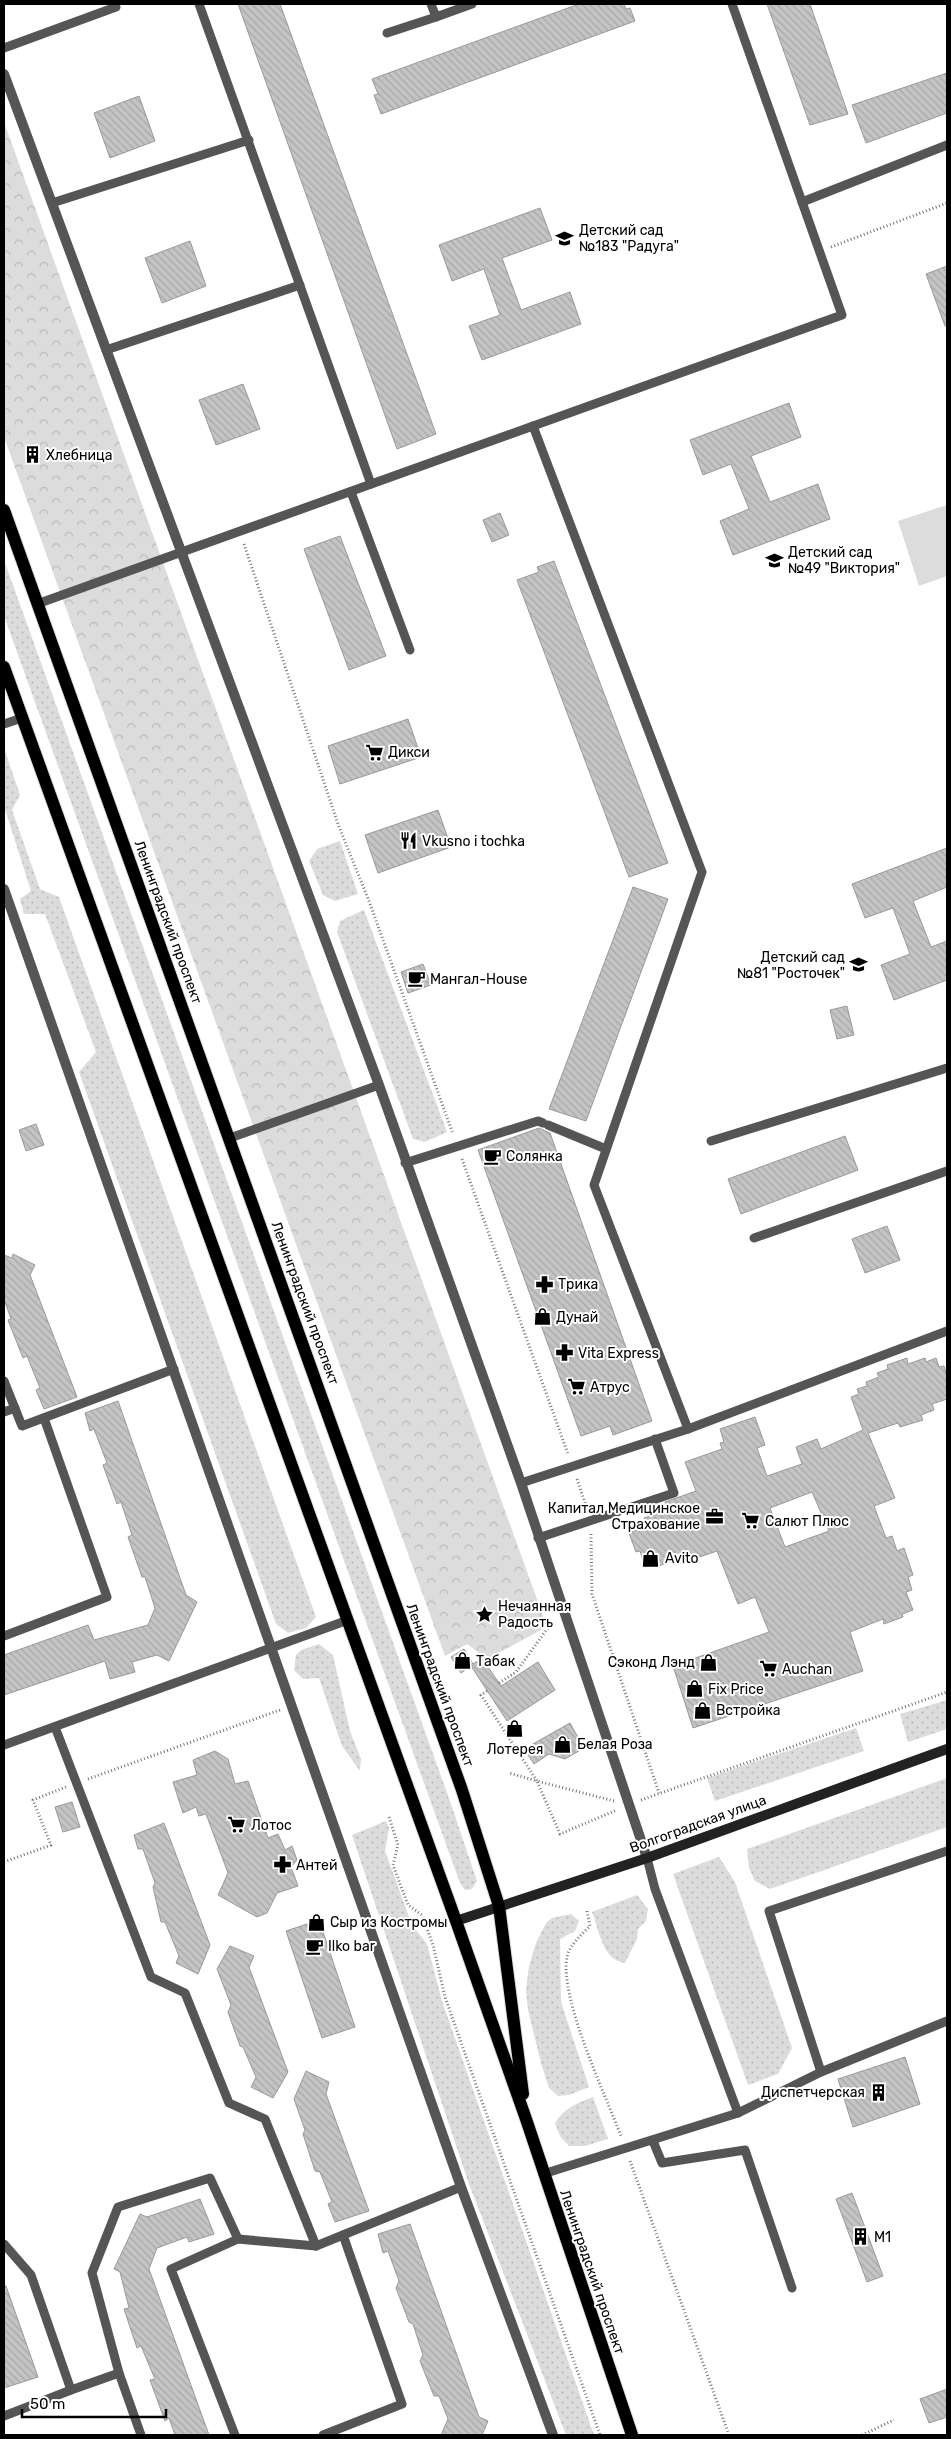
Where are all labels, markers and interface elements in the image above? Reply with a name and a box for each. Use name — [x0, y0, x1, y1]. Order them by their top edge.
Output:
place label: Детский сад №183 "Радуга" — [579, 222, 679, 255]
school or university icon: Детский сад №183 "Радуга" — [555, 228, 575, 248]
building icon: Хлебница — [22, 445, 42, 465]
place label: Хлебница — [46, 447, 112, 464]
place label: Детский сад №49 "Виктория" — [788, 544, 900, 577]
school or university icon: Детский сад №49 "Виктория" — [764, 550, 784, 570]
supermarket icon: Дикси — [364, 742, 384, 762]
place label: Дикси — [388, 744, 430, 761]
restaurant icon: Vkusno i tochka — [398, 831, 418, 851]
place label: Vkusno i tochka — [422, 833, 525, 850]
street label: Ленинградский проспект — [130, 838, 206, 1006]
place label: Детский сад №81 "Росточек" — [737, 949, 845, 982]
school or university icon: Детский сад №81 "Росточек" — [849, 955, 869, 975]
cafe icon: Мангал-House — [406, 969, 426, 989]
place label: Мангал-House — [430, 971, 528, 988]
cafe icon: Солянка — [482, 1146, 502, 1166]
place label: Солянка — [506, 1148, 563, 1165]
street label: Ленинградский проспект — [267, 1219, 343, 1387]
pharmacy icon: Трика — [534, 1274, 554, 1294]
place label: Трика — [558, 1276, 598, 1293]
shop icon: Дунай — [532, 1307, 552, 1327]
place label: Дунай — [556, 1309, 598, 1326]
pharmacy icon: Vita Express — [554, 1343, 574, 1363]
place label: Vita Express — [578, 1345, 659, 1362]
supermarket icon: Атрус — [566, 1377, 586, 1397]
place label: Атрус — [590, 1379, 630, 1396]
place label: Капитал Медицинское Страхование — [548, 1500, 700, 1533]
office icon: Капитал Медицинское Страхование — [704, 1506, 724, 1526]
supermarket icon: Салют Плюс — [741, 1511, 761, 1531]
place label: Салют Плюс — [765, 1513, 849, 1530]
shop icon: Avito — [641, 1548, 661, 1568]
place label: Avito — [665, 1550, 699, 1567]
place label: Нечаянная Радость — [498, 1598, 571, 1631]
street label: Ленинградский проспект — [402, 1601, 478, 1769]
place icon: Нечаянная Радость — [474, 1604, 494, 1624]
shop icon: Табак — [452, 1651, 472, 1671]
shop icon: Сэконд Лэнд — [699, 1652, 719, 1672]
place label: Табак — [476, 1653, 516, 1670]
place label: Сэконд Лэнд — [608, 1654, 695, 1671]
supermarket icon: Auchan — [758, 1659, 778, 1679]
place label: Auchan — [782, 1661, 832, 1678]
shop icon: Fix Price — [684, 1679, 704, 1699]
place label: Fix Price — [708, 1681, 764, 1698]
shop icon: Встройка — [692, 1700, 712, 1720]
place label: Встройка — [716, 1702, 780, 1719]
shop icon: Лотерея — [505, 1719, 525, 1739]
shop icon: Белая Роза — [553, 1734, 573, 1754]
place label: Белая Роза — [577, 1736, 653, 1753]
place label: Лотерея — [487, 1741, 543, 1758]
street label: Волгоградская улица — [627, 1791, 769, 1857]
supermarket icon: Лотос — [227, 1815, 247, 1835]
place label: Лотос — [251, 1817, 292, 1834]
pharmacy icon: Антей — [272, 1855, 292, 1875]
place label: Антей — [296, 1857, 337, 1874]
shop icon: Сыр из Костромы — [306, 1912, 326, 1932]
place label: Сыр из Костромы — [330, 1914, 447, 1931]
cafe icon: Ilko bar — [304, 1936, 324, 1956]
place label: Ilko bar — [328, 1938, 376, 1955]
building icon: Диспетчерская — [869, 2082, 889, 2102]
place label: Диспетчерская — [761, 2084, 865, 2101]
street label: Ленинградский проспект — [556, 2188, 628, 2356]
building icon: М1 — [850, 2227, 870, 2247]
place label: М1 — [874, 2229, 891, 2246]
scale bar — [22, 2386, 166, 2418]
text: 50 m — [30, 2395, 65, 2413]

